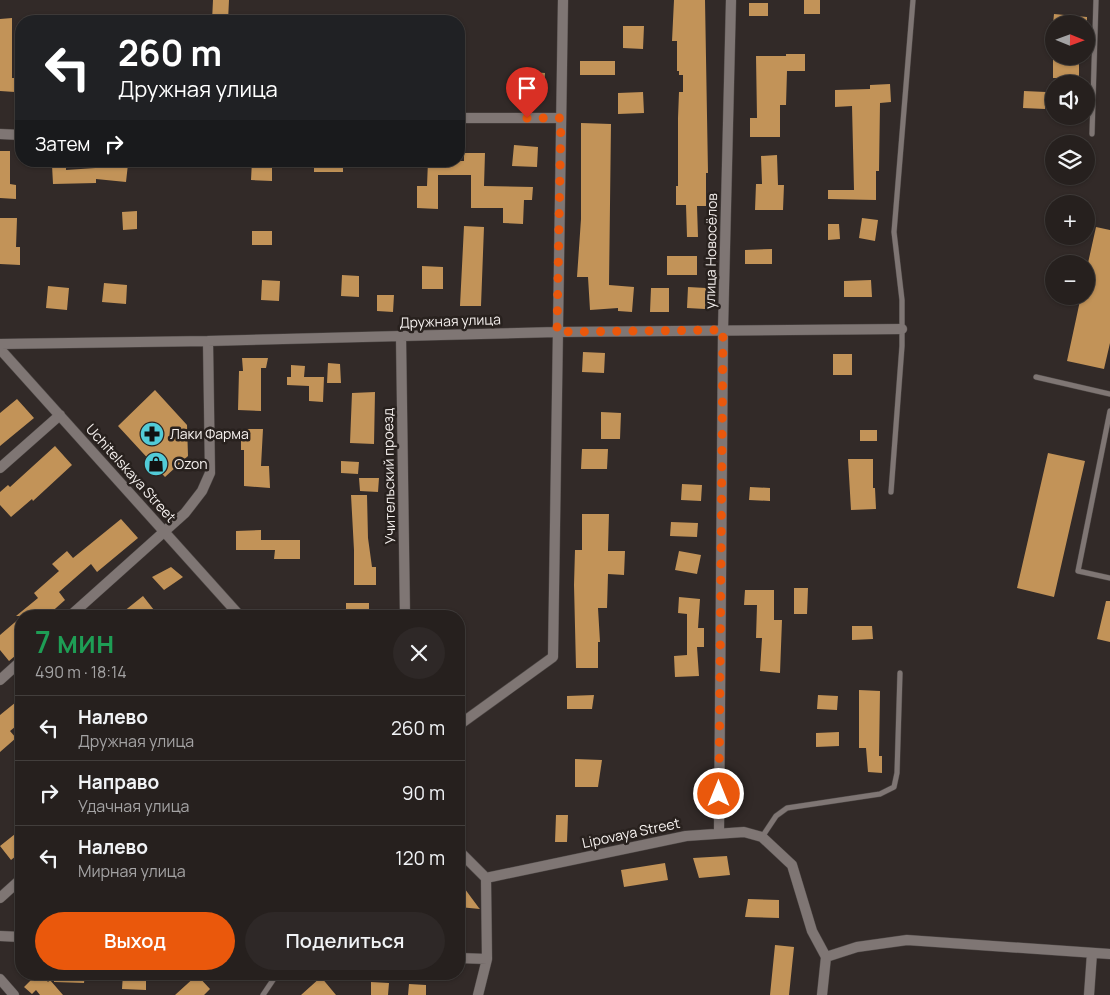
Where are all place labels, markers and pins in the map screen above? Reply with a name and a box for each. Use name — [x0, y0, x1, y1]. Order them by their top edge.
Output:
pin — [506, 67, 548, 118]
pharmacy icon: Лаки Фарма — [139, 421, 165, 447]
place label: Лаки Фарма — [170, 424, 249, 443]
shop icon: Ozon — [143, 451, 169, 477]
place label: Ozon — [174, 454, 208, 473]

